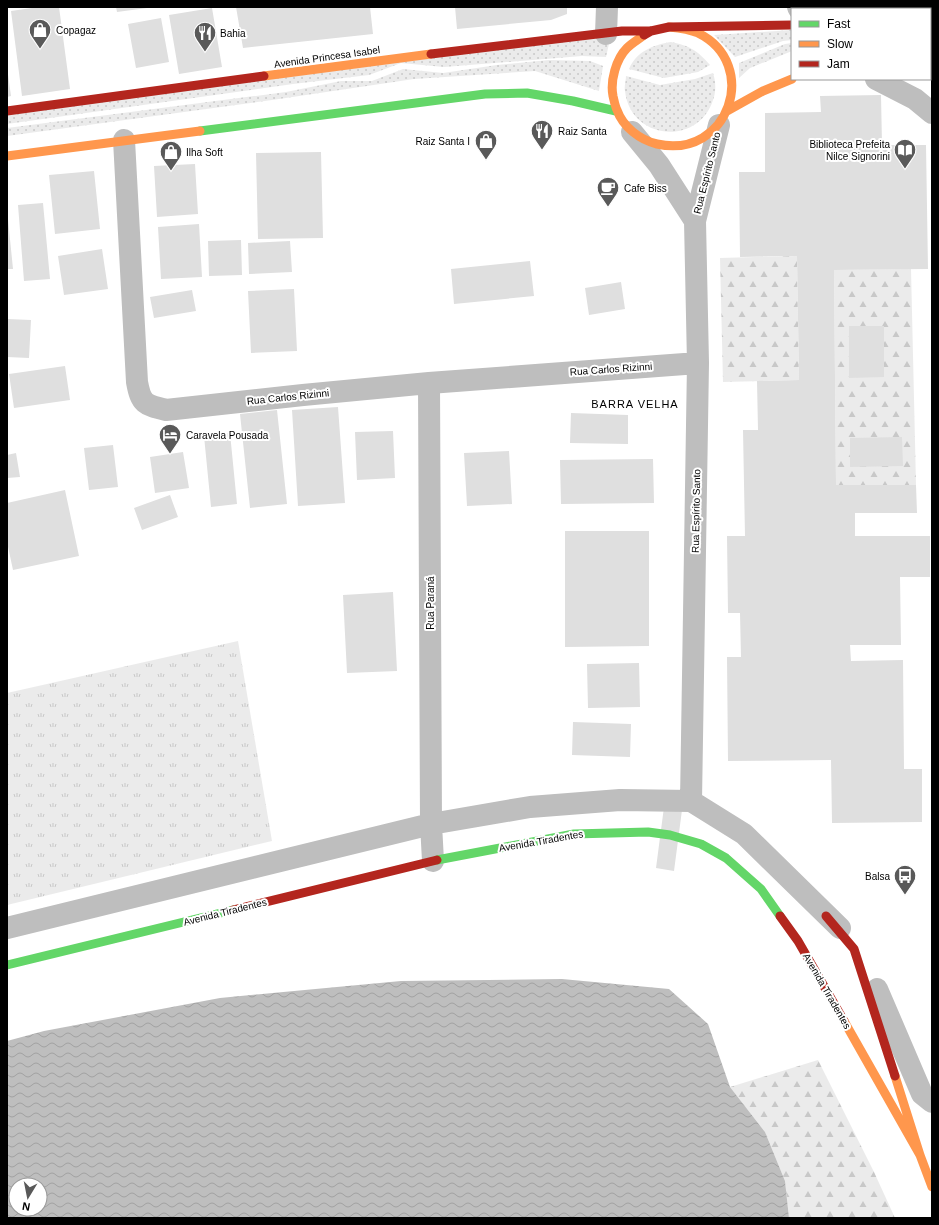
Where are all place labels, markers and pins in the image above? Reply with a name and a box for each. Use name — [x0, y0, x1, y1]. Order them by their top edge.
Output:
shop icon: Copagaz — [27, 17, 53, 50]
restaurant icon: Bahia — [192, 20, 218, 53]
place label: Copagaz — [56, 25, 96, 36]
place label: Bahia — [220, 28, 246, 39]
restaurant icon: Raiz Santa — [529, 118, 555, 151]
place label: Raiz Santa — [558, 126, 607, 137]
shop icon: Raiz Santa I — [473, 128, 499, 161]
place label: Raiz Santa I — [416, 136, 470, 147]
library icon: Biblioteca Prefeita Nilce Signorini — [892, 137, 918, 170]
shop icon: Ilha Soft — [158, 139, 184, 172]
place label: Biblioteca Prefeita Nilce Signorini — [809, 139, 890, 162]
place label: Ilha Soft — [186, 147, 223, 158]
cafe icon: Cafe Biss — [595, 175, 621, 208]
place label: Cafe Biss — [624, 183, 667, 194]
hotel icon: Caravela Pousada — [157, 422, 183, 455]
place label: Caravela Pousada — [186, 430, 269, 441]
bus stop icon: Balsa — [892, 863, 918, 896]
place label: Balsa — [865, 871, 890, 882]

